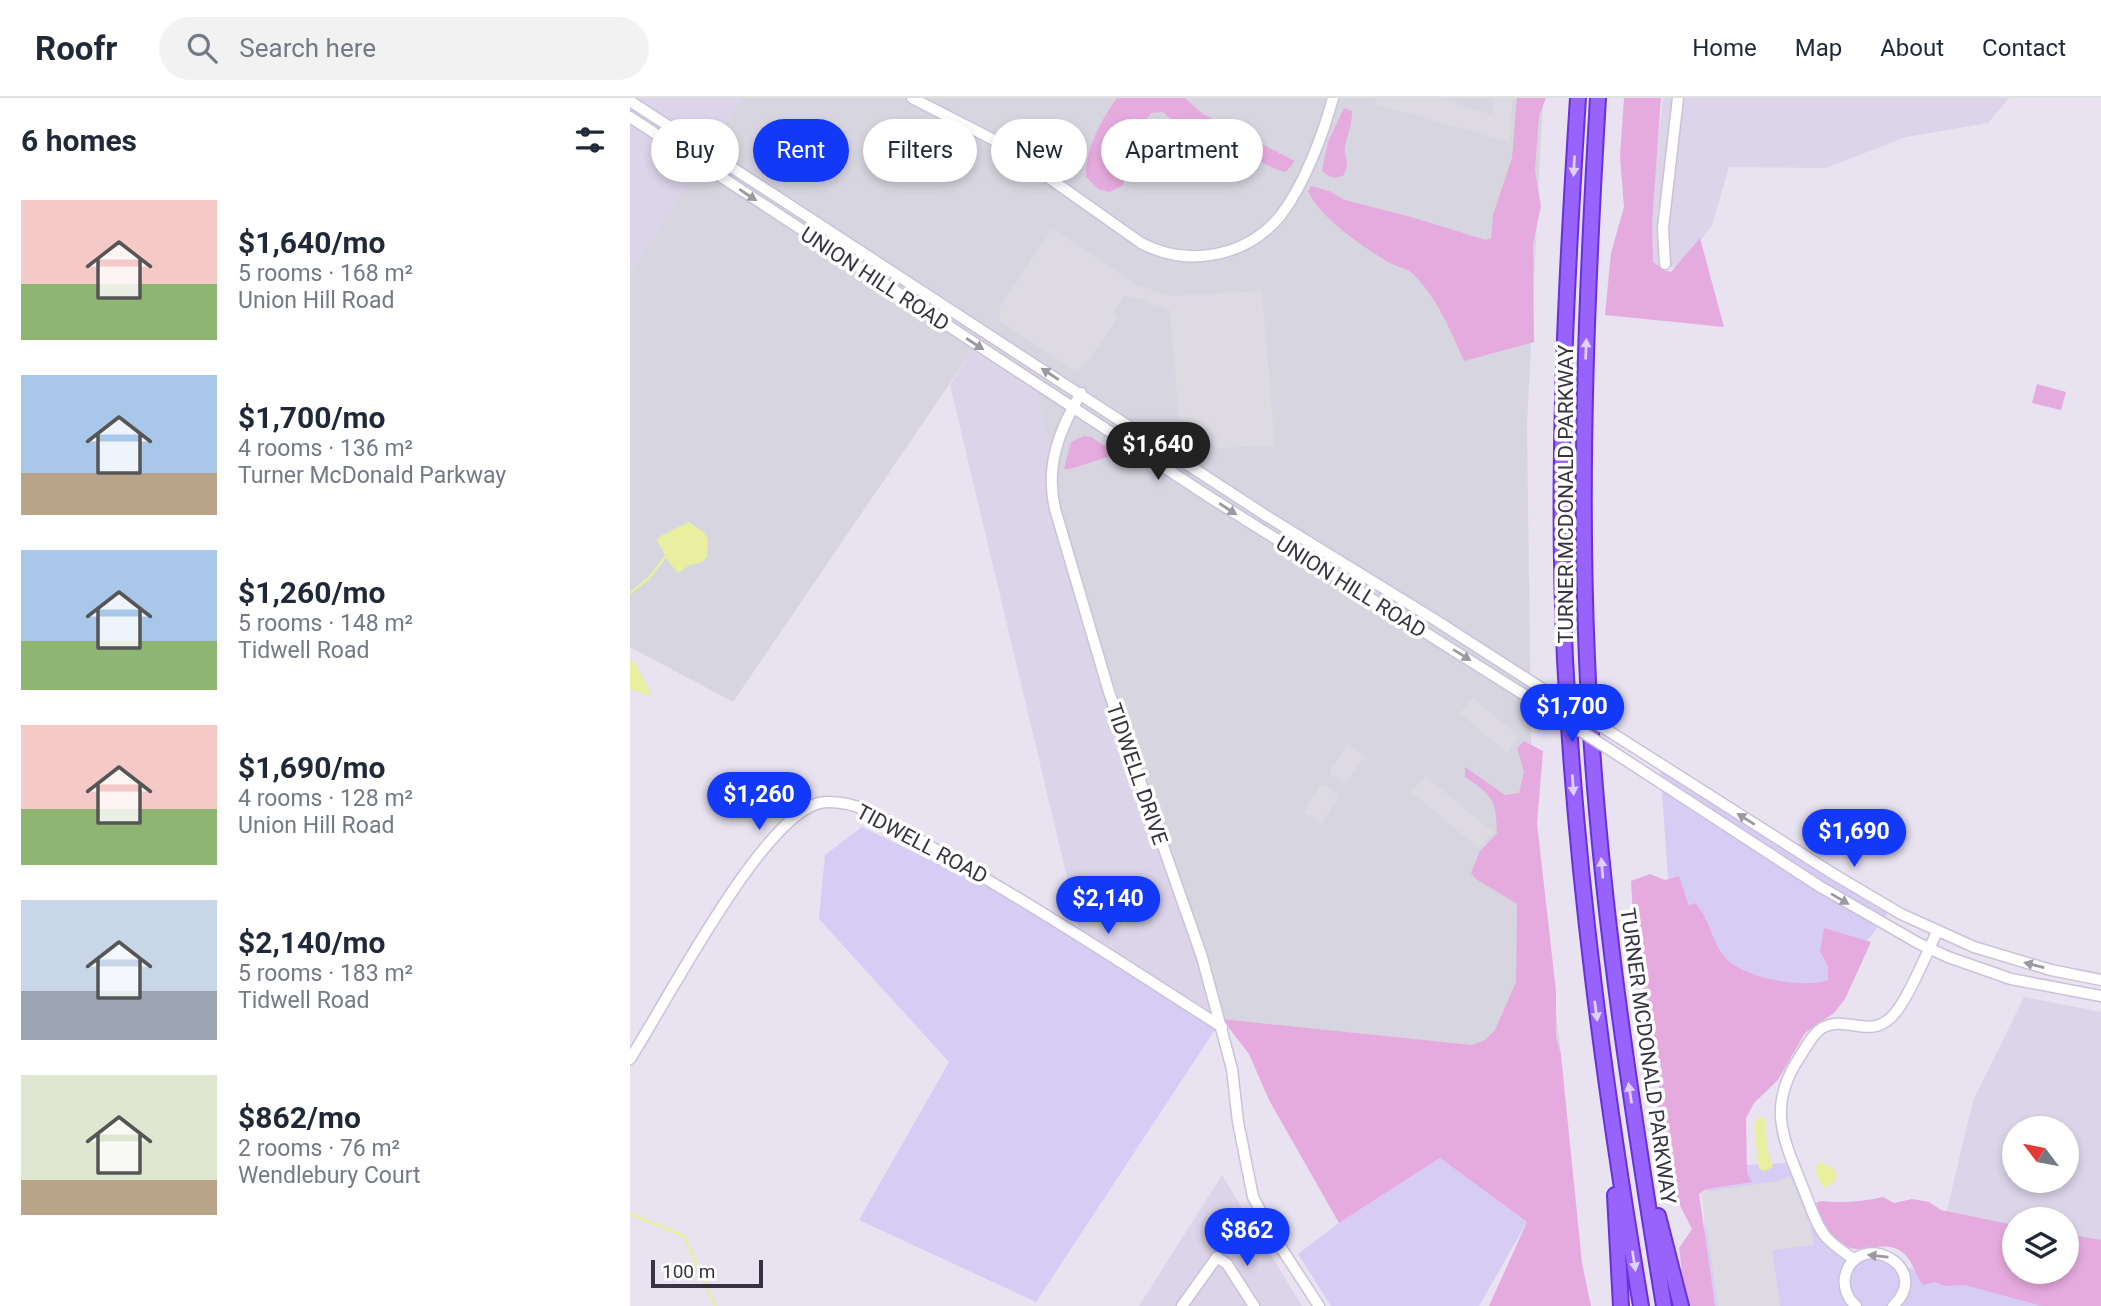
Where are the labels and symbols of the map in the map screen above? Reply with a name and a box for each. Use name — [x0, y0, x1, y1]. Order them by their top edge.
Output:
one-way arrow — [1568, 155, 1579, 177]
one-way arrow — [738, 189, 758, 202]
street label: UNION HILL ROAD — [796, 222, 954, 336]
one-way arrow — [966, 338, 985, 351]
one-way arrow — [1580, 338, 1592, 360]
street label: TURNER MCDONALD PARKWAY — [1554, 344, 1578, 643]
one-way arrow — [1041, 367, 1060, 380]
pin: $1,640 — [1101, 422, 1215, 482]
one-way arrow — [1218, 502, 1237, 515]
street label: UNION HILL ROAD — [1272, 531, 1430, 643]
one-way arrow — [1453, 649, 1472, 661]
pin: $1,700 — [1515, 684, 1629, 744]
street label: TIDWELL DRIVE — [1102, 700, 1172, 848]
pin: $1,260 — [702, 772, 816, 832]
one-way arrow — [1568, 774, 1579, 796]
street label: TIDWELL ROAD — [852, 799, 992, 889]
pin: $1,690 — [1797, 810, 1911, 869]
one-way arrow — [1736, 812, 1755, 825]
one-way arrow — [1596, 857, 1607, 879]
pin: $2,140 — [1051, 876, 1165, 936]
one-way arrow — [1830, 893, 1849, 906]
street label: TURNER MCDONALD PARKWAY — [1615, 906, 1681, 1206]
one-way arrow — [2023, 959, 2045, 970]
one-way arrow — [1591, 1001, 1602, 1023]
one-way arrow — [1624, 1082, 1635, 1104]
north arrow — [2002, 1116, 2079, 1194]
pin: $862 — [1206, 1208, 1288, 1268]
one-way arrow — [1629, 1250, 1640, 1272]
one-way arrow — [1866, 1250, 1888, 1261]
scale bar — [651, 1257, 763, 1289]

